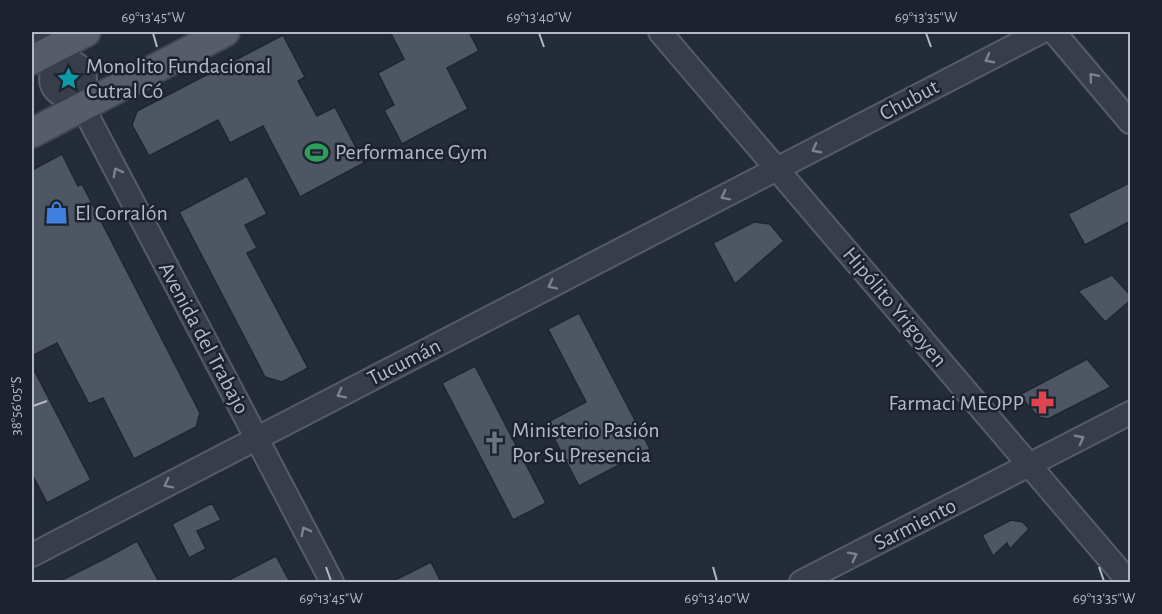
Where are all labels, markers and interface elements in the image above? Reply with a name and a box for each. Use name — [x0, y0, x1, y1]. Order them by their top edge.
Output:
text: 69°13'45"W — [121, 10, 185, 25]
text: 69°13'40"W — [506, 10, 572, 25]
text: 69°13'35"W — [895, 10, 958, 25]
one-way arrow — [984, 51, 995, 63]
place label: Monolito Fundacional Cutral Có — [86, 55, 271, 102]
place icon: Monolito Fundacional Cutral Có — [55, 66, 81, 92]
one-way arrow — [1089, 73, 1100, 84]
street label: Chubut — [876, 75, 942, 125]
sports icon: Performance Gym — [304, 139, 330, 165]
place label: Performance Gym — [335, 141, 488, 163]
one-way arrow — [811, 141, 822, 153]
one-way arrow — [113, 168, 124, 178]
one-way arrow — [721, 189, 731, 200]
shop icon: El Corralón — [44, 200, 70, 226]
place label: El Corralón — [75, 202, 168, 224]
street label: Hipólito Yrigoyen — [839, 243, 951, 371]
street label: Avenida del Trabajo — [155, 258, 253, 418]
one-way arrow — [547, 278, 558, 290]
street label: Tucumán — [364, 334, 444, 390]
text: 38°56'05"S — [9, 377, 24, 435]
one-way arrow — [337, 387, 348, 399]
pharmacy icon: Farmaci MEOPP — [1029, 390, 1055, 416]
place label: Farmaci MEOPP — [888, 392, 1024, 414]
place label: Ministerio Pasión Por Su Presencia — [512, 419, 660, 466]
church icon: Ministerio Pasión Por Su Presencia — [481, 430, 507, 456]
one-way arrow — [1074, 435, 1084, 446]
one-way arrow — [164, 477, 175, 488]
street label: Sarmiento — [870, 494, 960, 554]
one-way arrow — [301, 526, 312, 537]
one-way arrow — [847, 552, 857, 563]
text: 69°13'45"W — [299, 591, 363, 606]
text: 69°13'40"W — [684, 591, 750, 606]
text: 69°13'35"W — [1073, 591, 1136, 606]

